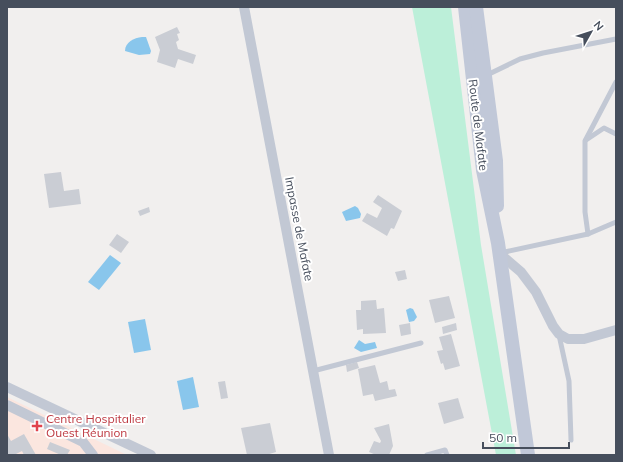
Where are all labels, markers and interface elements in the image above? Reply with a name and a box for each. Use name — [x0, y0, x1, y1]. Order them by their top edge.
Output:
north arrow — [571, 12, 611, 52]
text: N — [591, 18, 607, 33]
street label: Route de Mafate — [465, 78, 492, 171]
street label: Impasse de Mafate — [282, 176, 317, 282]
place label: Centre Hospitalier Ouest Réunion — [46, 411, 146, 440]
marker: Centre Hospitalier Ouest Réunion — [31, 420, 43, 432]
scale bar — [483, 424, 569, 450]
text: 50 m — [489, 430, 517, 445]

